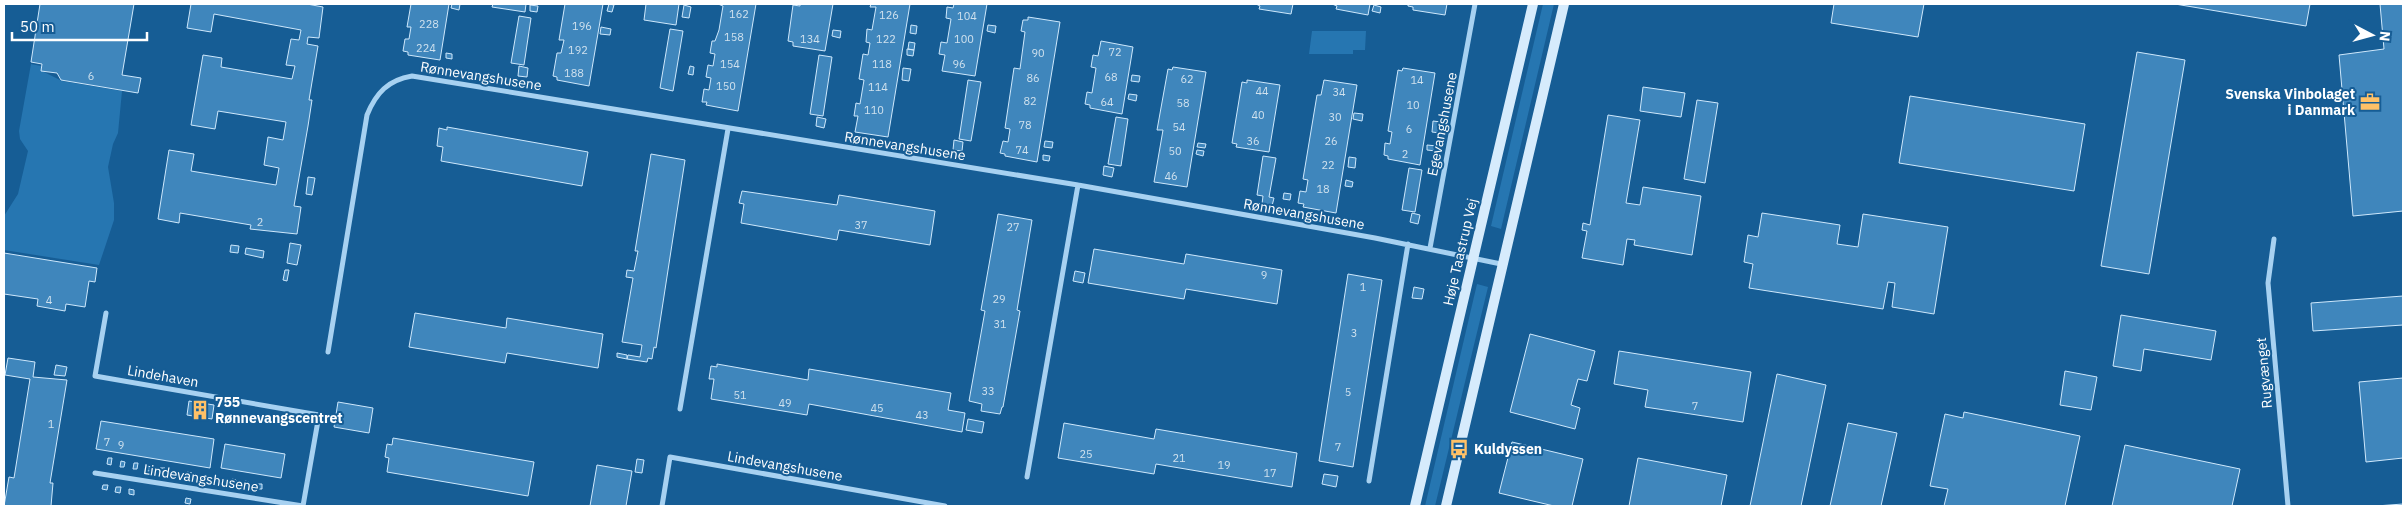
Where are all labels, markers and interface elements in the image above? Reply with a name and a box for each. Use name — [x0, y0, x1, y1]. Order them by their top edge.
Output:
house number: 162 — [729, 7, 749, 21]
house number: 126 — [879, 8, 899, 22]
house number: 104 — [957, 9, 977, 23]
scale bar — [12, 10, 148, 42]
north arrow — [2347, 10, 2397, 60]
text: 50 m — [20, 17, 55, 36]
house number: 228 — [419, 17, 439, 31]
house number: 196 — [572, 19, 592, 33]
house number: 158 — [724, 30, 744, 44]
text: N — [2375, 30, 2394, 42]
house number: 134 — [800, 32, 820, 46]
house number: 122 — [876, 32, 896, 46]
house number: 100 — [954, 32, 974, 46]
house number: 224 — [416, 41, 436, 55]
house number: 192 — [568, 43, 588, 57]
house number: 72 — [1108, 45, 1122, 59]
house number: 90 — [1031, 46, 1045, 60]
house number: 154 — [720, 57, 740, 71]
house number: 118 — [872, 57, 892, 71]
house number: 96 — [952, 57, 966, 71]
street label: Rønnevangshusene — [419, 58, 543, 95]
house number: 188 — [564, 66, 584, 80]
house number: 6 — [88, 69, 94, 83]
house number: 68 — [1104, 70, 1118, 84]
street label: Egevangshusene — [1423, 70, 1461, 177]
house number: 86 — [1026, 71, 1040, 85]
house number: 62 — [1180, 72, 1194, 86]
house number: 14 — [1410, 73, 1424, 87]
house number: 150 — [716, 79, 736, 93]
house number: 114 — [868, 80, 888, 94]
house number: 44 — [1255, 84, 1269, 98]
house number: 34 — [1332, 85, 1346, 99]
place label: Svenska Vinbolaget i Danmark — [2225, 85, 2356, 119]
office icon: Svenska Vinbolaget i Danmark — [2359, 91, 2381, 113]
house number: 82 — [1023, 94, 1037, 108]
house number: 64 — [1100, 95, 1114, 109]
house number: 58 — [1176, 96, 1190, 110]
house number: 10 — [1406, 98, 1420, 112]
house number: 110 — [864, 103, 884, 117]
house number: 40 — [1251, 108, 1265, 122]
house number: 30 — [1328, 110, 1342, 124]
house number: 78 — [1018, 118, 1032, 132]
house number: 54 — [1172, 120, 1186, 134]
house number: 6 — [1406, 122, 1412, 136]
street label: Rønnevangshusene — [843, 128, 967, 165]
house number: 36 — [1246, 134, 1260, 148]
house number: 26 — [1324, 134, 1338, 148]
house number: 74 — [1015, 143, 1029, 157]
house number: 50 — [1168, 144, 1182, 158]
house number: 2 — [1402, 147, 1408, 161]
house number: 22 — [1321, 158, 1335, 172]
house number: 46 — [1164, 169, 1178, 183]
house number: 18 — [1316, 182, 1330, 196]
street label: Rønnevangshusene — [1242, 194, 1366, 234]
street label: Høje Taastrup Vej — [1439, 196, 1481, 308]
house number: 2 — [257, 215, 263, 229]
house number: 37 — [854, 218, 868, 232]
house number: 27 — [1006, 220, 1020, 234]
house number: 9 — [1261, 268, 1267, 282]
house number: 1 — [1360, 280, 1367, 294]
house number: 29 — [992, 292, 1006, 306]
house number: 4 — [46, 293, 53, 307]
house number: 31 — [993, 317, 1007, 331]
house number: 3 — [1351, 326, 1357, 340]
street label: Rugvænget — [2252, 337, 2276, 409]
street label: Lindehaven — [126, 361, 200, 391]
house number: 33 — [981, 384, 995, 398]
house number: 5 — [1345, 385, 1351, 399]
house number: 51 — [733, 388, 747, 402]
place label: 755 Rønnevangscentret — [215, 393, 343, 427]
house number: 49 — [778, 396, 792, 410]
building icon: 755 Rønnevangscentret — [189, 399, 211, 421]
house number: 7 — [1692, 399, 1698, 413]
house number: 45 — [870, 401, 884, 415]
house number: 43 — [915, 408, 929, 422]
house number: 1 — [48, 417, 55, 431]
house number: 7 — [104, 435, 110, 449]
house number: 9 — [118, 438, 124, 452]
bus stop icon: Kuldyssen — [1448, 438, 1470, 460]
house number: 7 — [1335, 440, 1341, 454]
place label: Kuldyssen — [1474, 440, 1542, 458]
street label: Lindevangshusene — [726, 447, 844, 485]
house number: 25 — [1079, 447, 1093, 461]
house number: 21 — [1172, 451, 1186, 465]
house number: 19 — [1217, 458, 1231, 472]
street label: Lindevangshusene — [142, 460, 260, 496]
house number: 17 — [1263, 466, 1277, 480]

